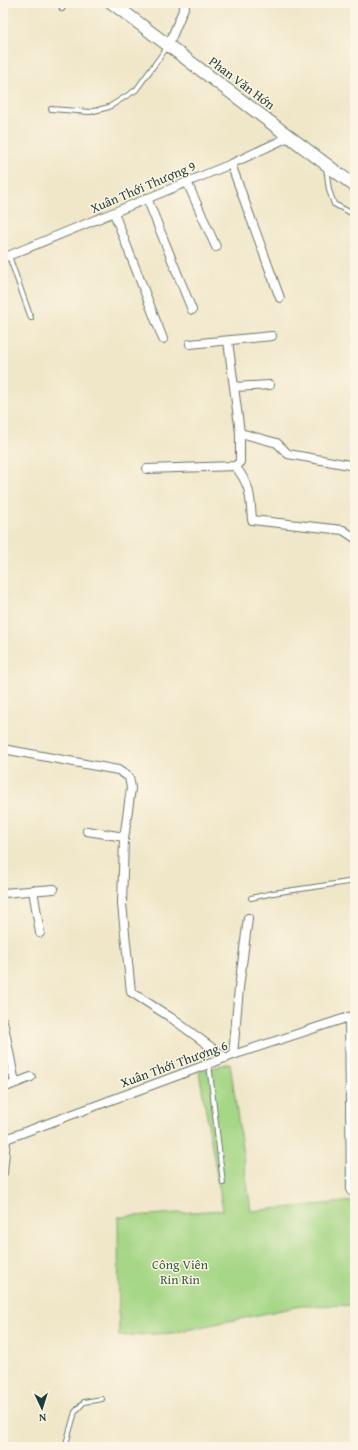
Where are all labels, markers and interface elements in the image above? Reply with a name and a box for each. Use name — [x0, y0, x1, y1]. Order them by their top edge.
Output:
street label: Phan Văn Hớn — [205, 52, 280, 115]
street label: Xuân Thới Thượng 9 — [87, 156, 199, 218]
street label: Xuân Thới Thượng 6 — [118, 1036, 230, 1092]
park label: Công Viên Rin Rin — [152, 1255, 209, 1289]
north arrow — [22, 1388, 62, 1428]
text: N — [38, 1410, 47, 1426]

